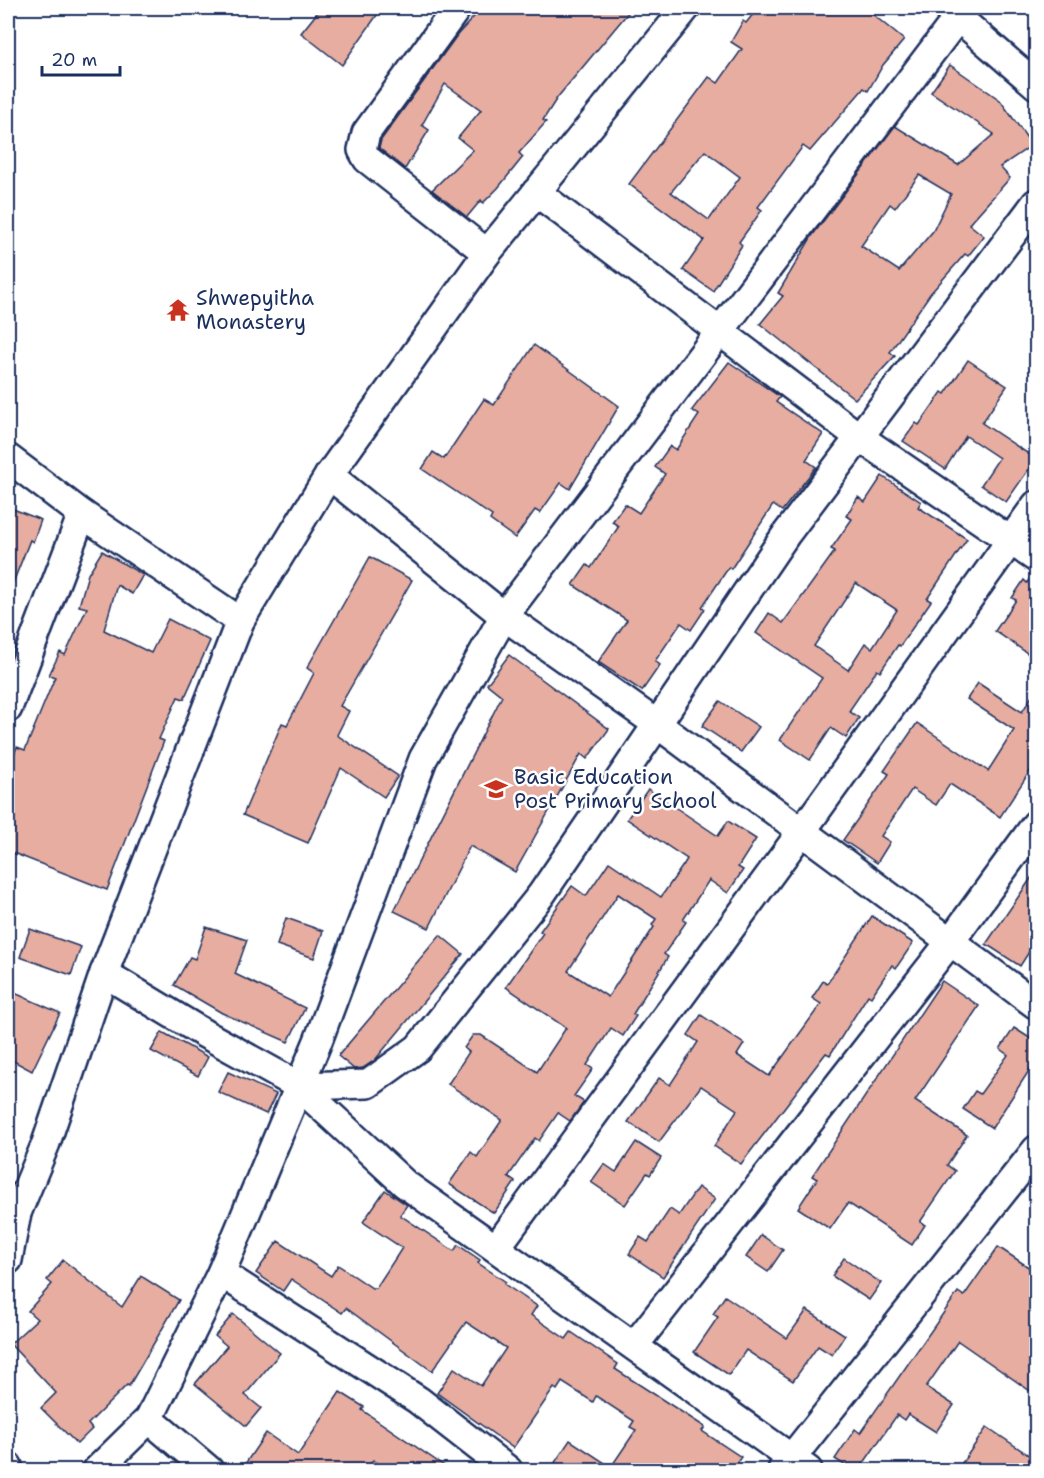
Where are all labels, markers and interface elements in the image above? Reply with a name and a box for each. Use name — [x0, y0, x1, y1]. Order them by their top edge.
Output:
scale bar — [42, 39, 120, 77]
text: 20 m — [51, 48, 97, 72]
place label: Shwepyitha Monastery — [196, 284, 314, 336]
temple icon: Shwepyitha Monastery — [165, 297, 191, 323]
place label: Basic Education Post Primary School — [514, 763, 717, 815]
school or university icon: Basic Education Post Primary School — [483, 776, 509, 802]

